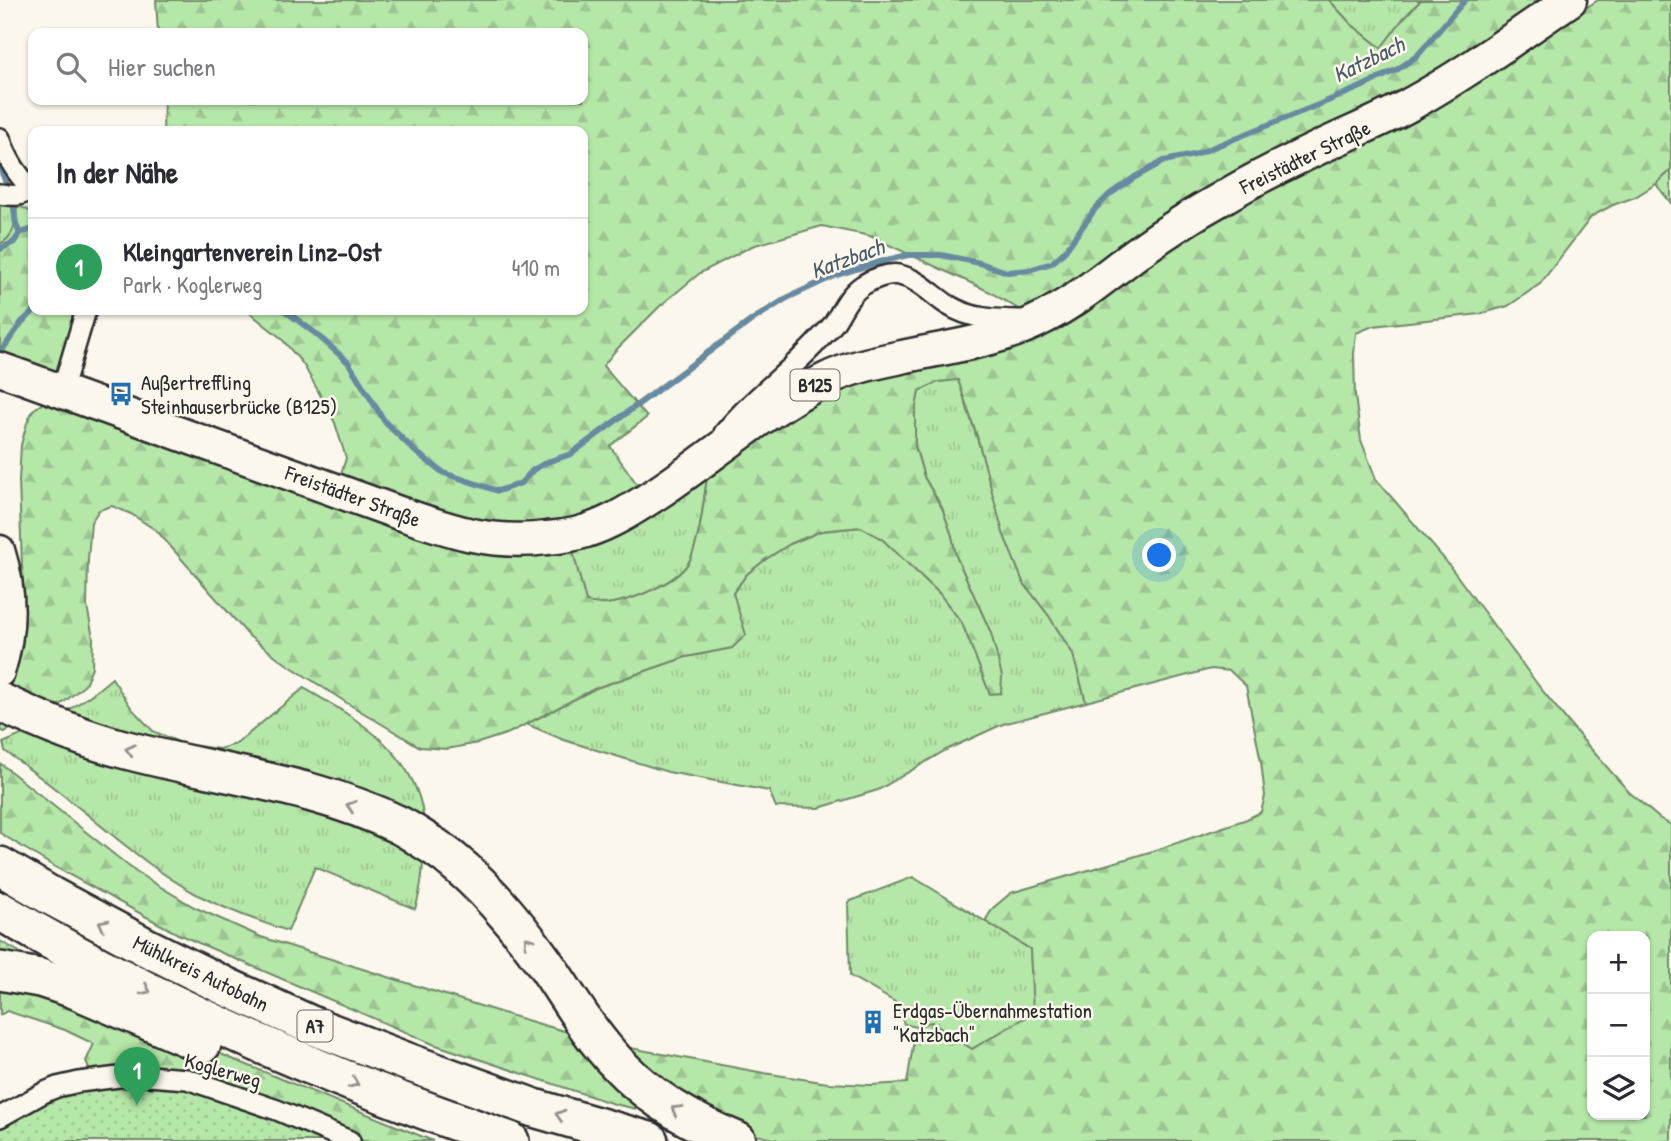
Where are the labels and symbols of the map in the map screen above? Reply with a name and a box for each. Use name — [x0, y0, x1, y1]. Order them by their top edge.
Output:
water label: Katzbach — [1327, 28, 1410, 90]
street label: Freistädter Straße — [1234, 113, 1375, 202]
water label: Katzbach — [806, 230, 889, 286]
place label: Außertreffling Steinhauserbrücke (B125) — [141, 368, 337, 421]
road number: B125 — [790, 370, 840, 400]
bus stop icon: Außertreffling Steinhauserbrücke (B125) — [107, 380, 135, 408]
street label: Freistädter Straße — [280, 458, 425, 534]
your location — [1142, 538, 1176, 572]
one-way arrow — [124, 744, 136, 759]
one-way arrow — [345, 799, 357, 814]
one-way arrow — [97, 919, 110, 932]
street label: Mühlkreis Autobahn — [128, 928, 274, 1018]
one-way arrow — [524, 936, 537, 949]
one-way arrow — [139, 982, 151, 996]
place label: Erdgas-Übernahmestation "Katzbach" — [893, 996, 1092, 1049]
building icon: Erdgas-Übernahmestation "Katzbach" — [859, 1008, 887, 1036]
road number: A7 — [298, 1010, 332, 1042]
street label: Koglerweg — [181, 1045, 265, 1095]
pin: 1 — [114, 1047, 160, 1105]
one-way arrow — [347, 1075, 359, 1089]
one-way arrow — [671, 1106, 684, 1119]
one-way arrow — [555, 1109, 567, 1124]

